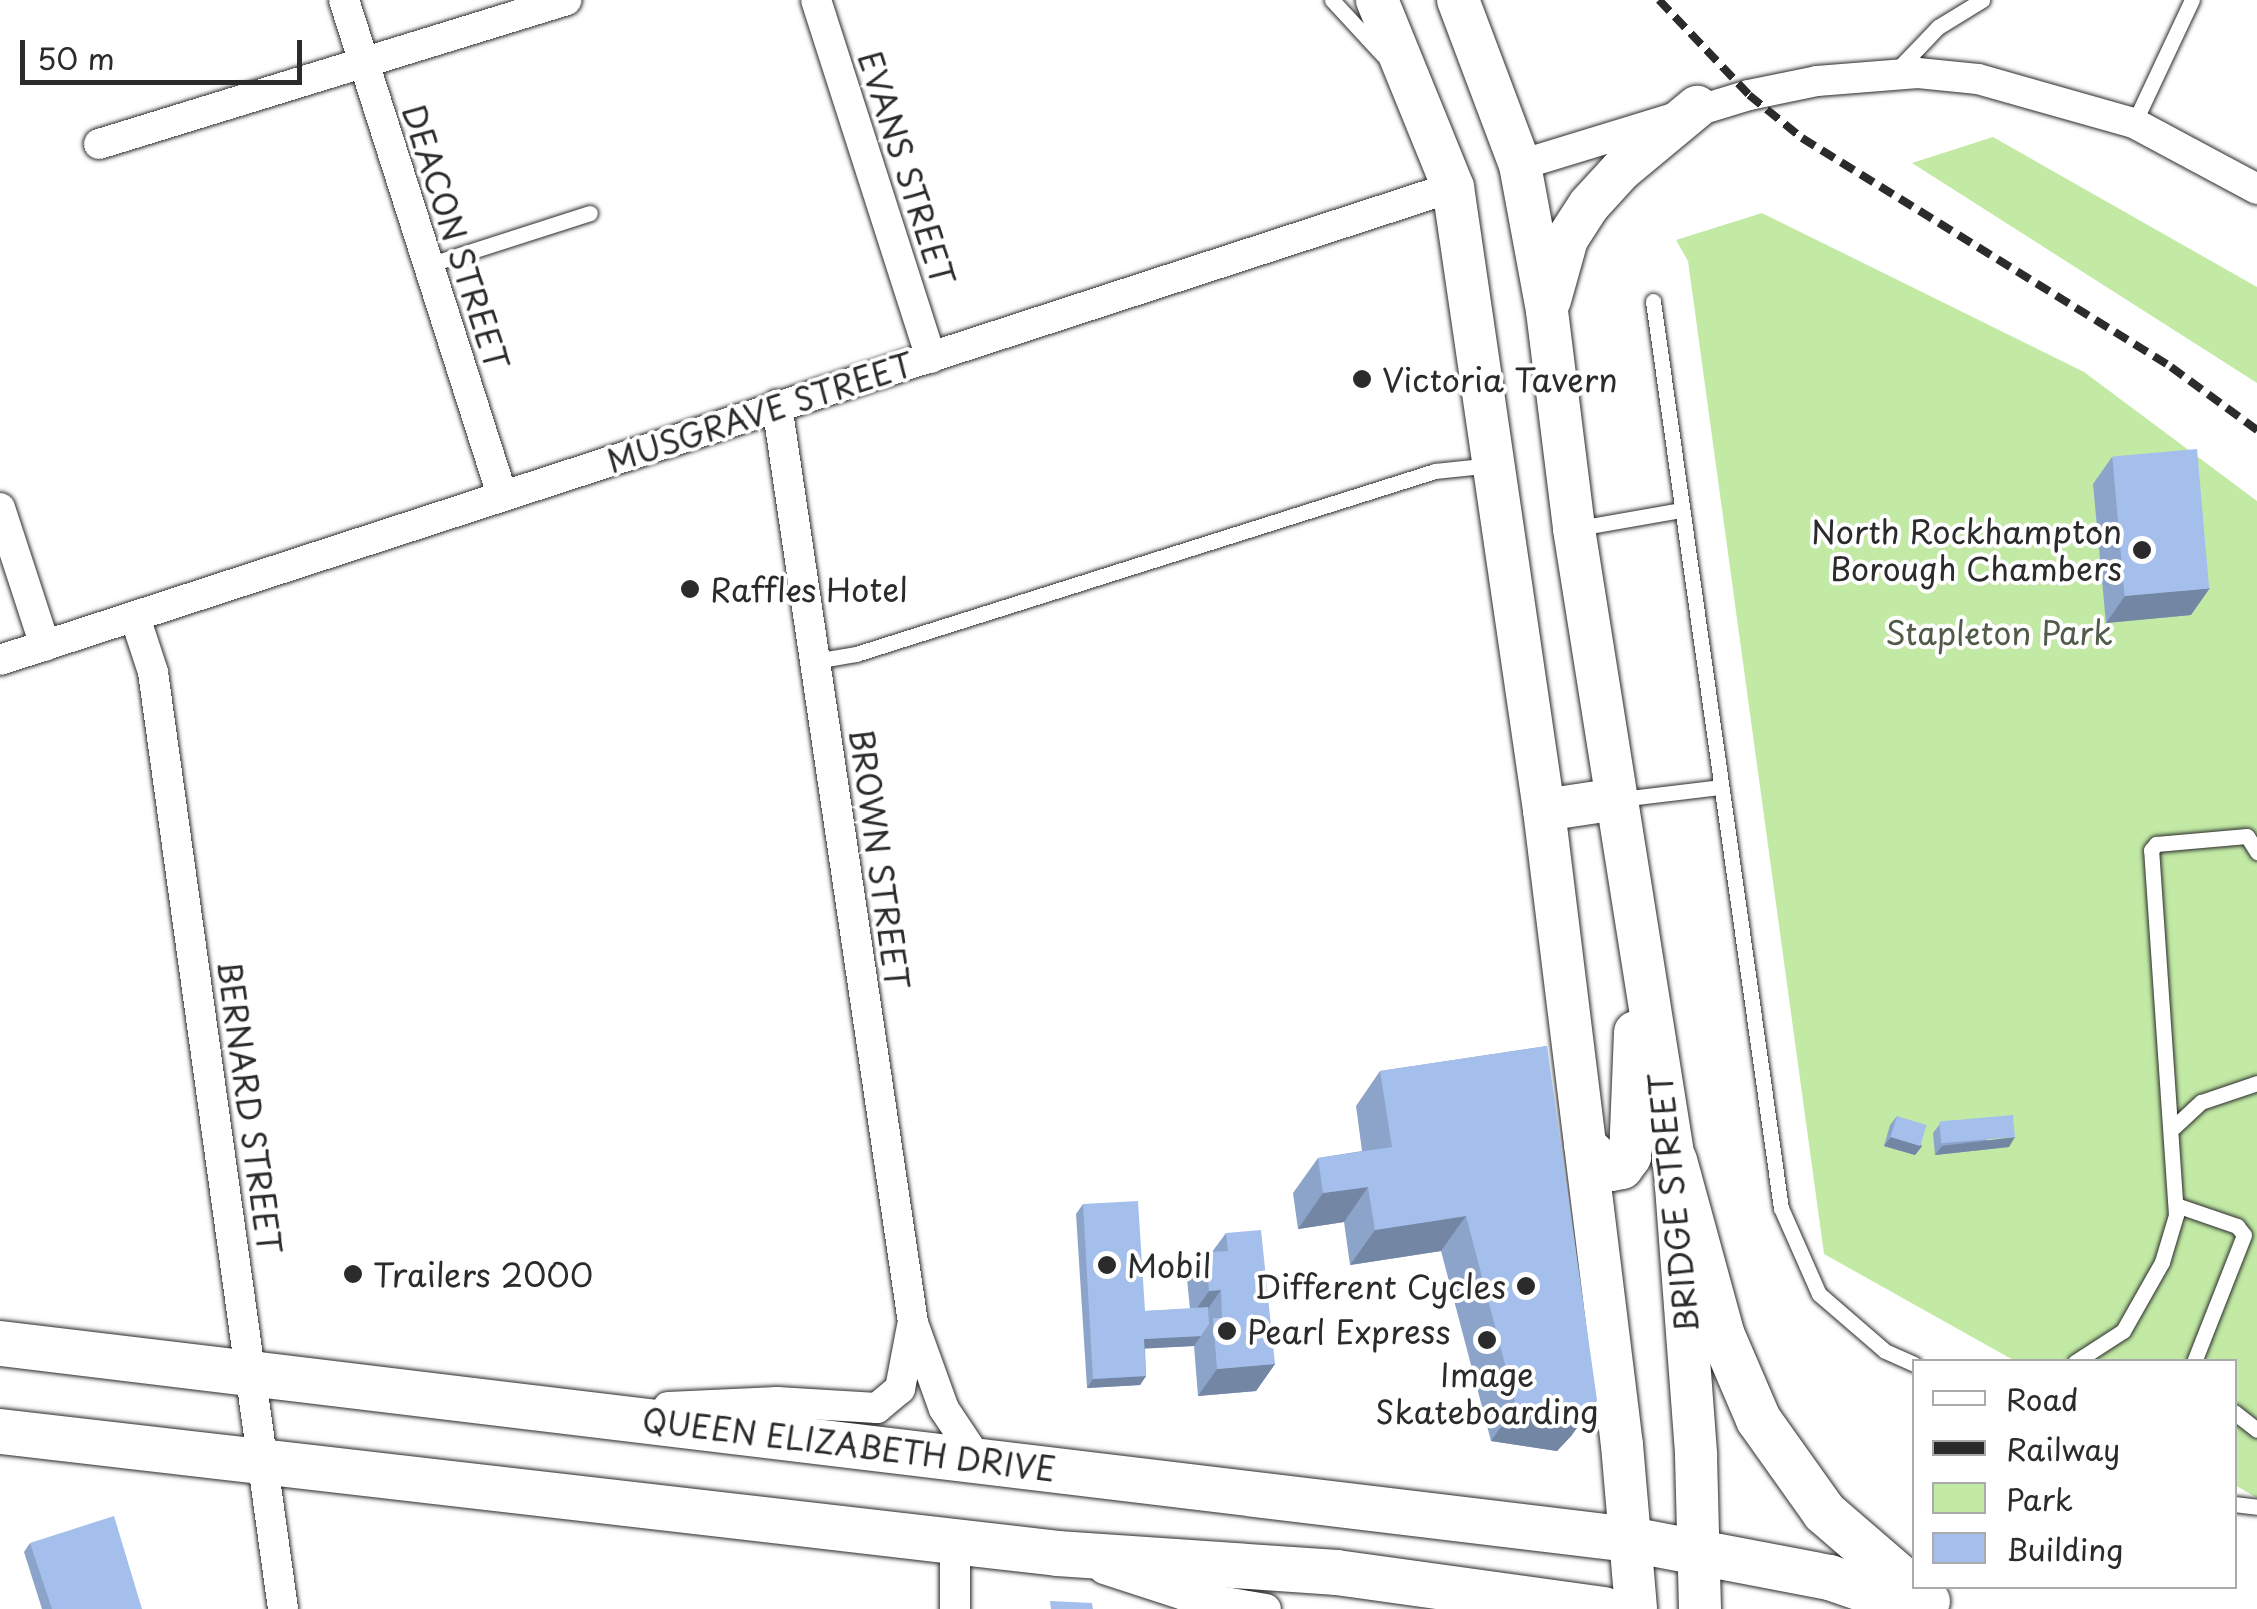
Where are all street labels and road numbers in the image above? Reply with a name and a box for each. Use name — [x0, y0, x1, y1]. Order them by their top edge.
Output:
street label: EVANS STREET — [851, 45, 963, 291]
street label: DEACON STREET — [395, 98, 517, 376]
street label: MUSGRAVE STREET — [600, 344, 920, 480]
street label: BROWN STREET — [843, 726, 917, 992]
street label: BERNARD STREET — [210, 956, 290, 1258]
street label: BRIDGE STREET — [1640, 1070, 1706, 1336]
street label: QUEEN ELIZABETH DRIVE — [640, 1400, 1058, 1488]

